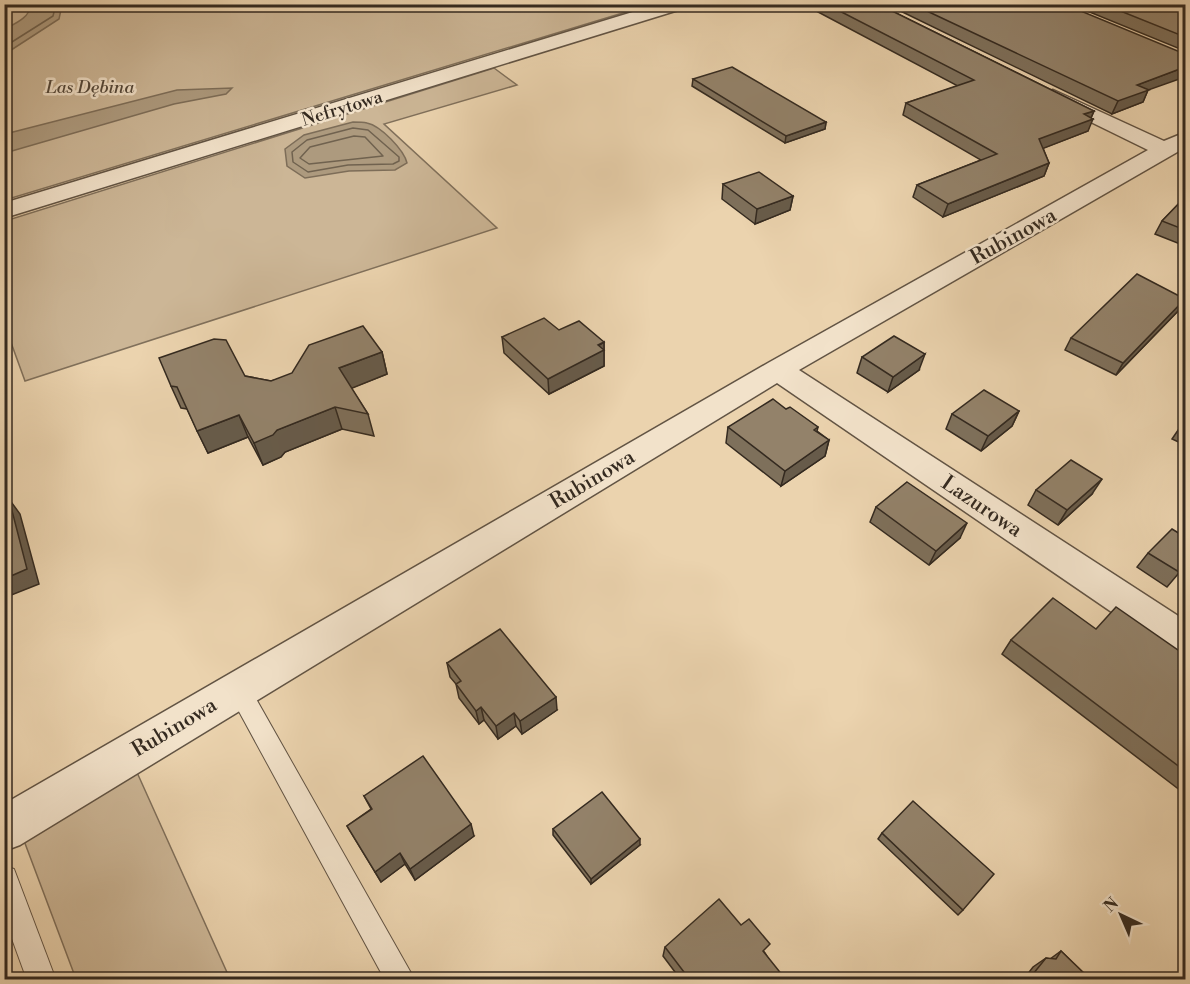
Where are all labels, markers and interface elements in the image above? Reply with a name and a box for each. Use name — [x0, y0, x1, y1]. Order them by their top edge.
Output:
park label: Las Dębina — [45, 76, 135, 99]
street label: Nefrytowa — [299, 85, 386, 132]
street label: Rubinowa — [966, 202, 1061, 271]
street label: Rubinowa — [545, 444, 640, 515]
street label: Lazurowa — [936, 470, 1027, 544]
street label: Rubinowa — [127, 692, 222, 763]
north arrow — [1091, 885, 1151, 945]
text: N — [1100, 893, 1123, 917]

